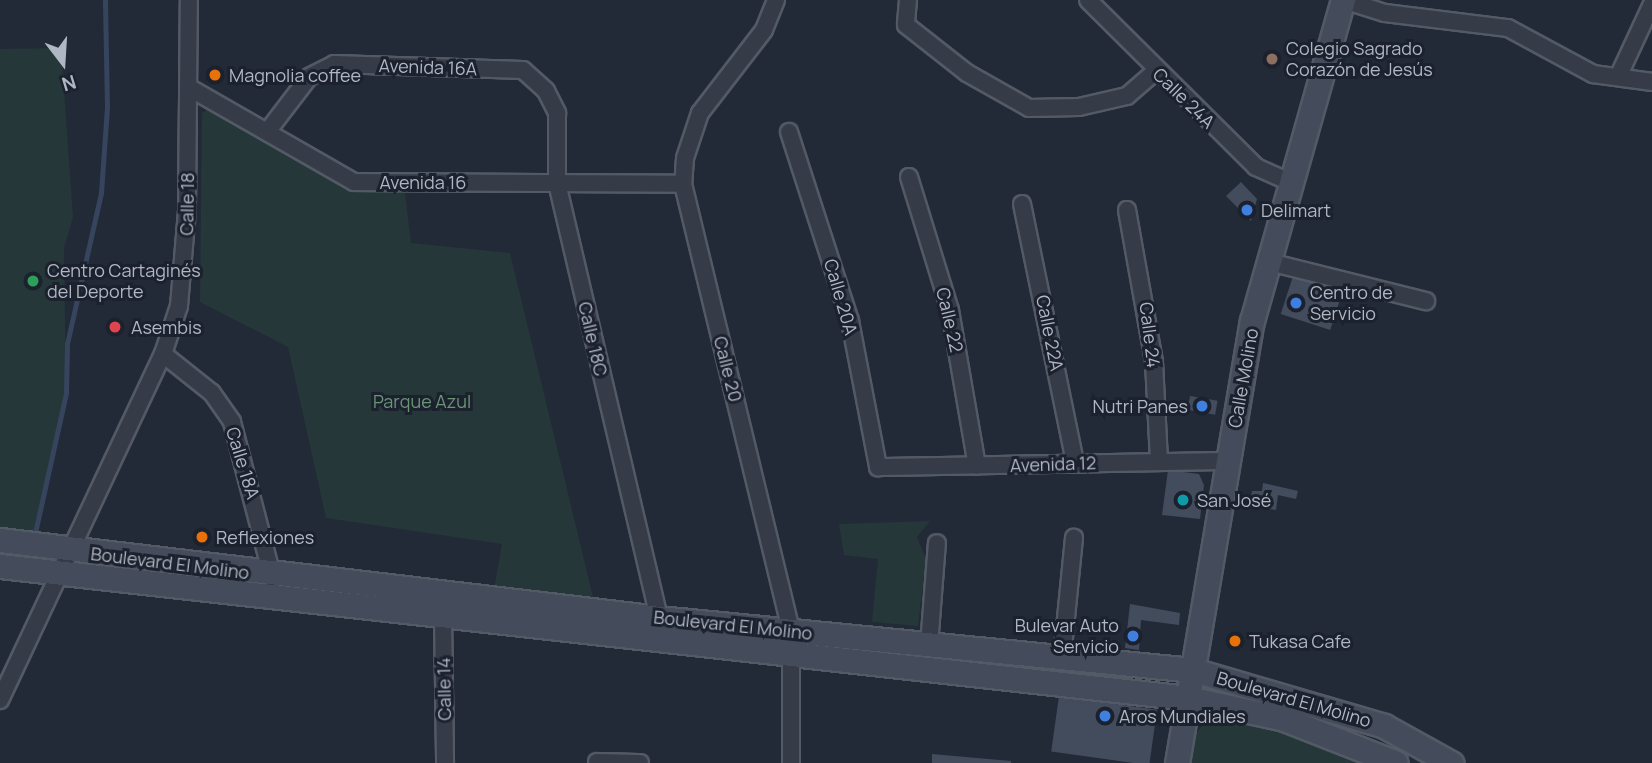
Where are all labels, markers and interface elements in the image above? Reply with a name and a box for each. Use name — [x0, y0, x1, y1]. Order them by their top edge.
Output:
north arrow — [28, 28, 98, 98]
place label: Colegio Sagrado Corazón de Jesús — [1286, 38, 1433, 80]
marker: Colegio Sagrado Corazón de Jesús — [1264, 51, 1280, 67]
street label: Avenida 16A — [378, 54, 478, 80]
street label: Calle 24A — [1149, 63, 1219, 133]
place label: Magnolia coffee — [229, 64, 361, 86]
marker: Magnolia coffee — [207, 67, 223, 83]
text: N — [59, 69, 79, 98]
street label: Avenida 16 — [379, 171, 467, 193]
street label: Calle 18 — [176, 172, 198, 236]
place label: Delimart — [1261, 199, 1331, 221]
marker: Delimart — [1239, 202, 1255, 218]
street label: Calle 20A — [820, 257, 862, 337]
place label: Centro Cartaginés del Deporte — [47, 260, 201, 302]
marker: Centro Cartaginés del Deporte — [25, 273, 41, 289]
place label: Centro de Servicio — [1310, 282, 1393, 324]
street label: Calle 22 — [932, 285, 968, 355]
street label: Calle 22A — [1032, 293, 1068, 373]
marker: Centro de Servicio — [1288, 295, 1304, 311]
street label: Calle 18C — [574, 300, 612, 378]
street label: Calle 24 — [1135, 301, 1165, 369]
place label: Asembis — [131, 316, 202, 338]
marker: Asembis — [105, 317, 125, 337]
street label: Calle Molino — [1224, 326, 1262, 430]
street label: Calle 20 — [709, 334, 747, 404]
park label: Parque Azul — [373, 390, 471, 412]
place label: Nutri Panes — [1092, 395, 1188, 417]
marker: Nutri Panes — [1194, 398, 1210, 414]
street label: Calle 18A — [222, 424, 264, 502]
street label: Avenida 12 — [1010, 452, 1096, 476]
place label: San José — [1197, 489, 1271, 511]
marker: San José — [1175, 492, 1191, 508]
place label: Reflexiones — [216, 526, 314, 548]
marker: Reflexiones — [194, 529, 210, 545]
street label: Boulevard El Molino — [90, 543, 250, 583]
street label: Boulevard El Molino — [653, 606, 813, 644]
place label: Bulevar Auto Servicio — [1015, 615, 1119, 658]
marker: Bulevar Auto Servicio — [1125, 628, 1141, 644]
place label: Tukasa Cafe — [1249, 630, 1351, 652]
marker: Tukasa Cafe — [1227, 633, 1243, 649]
street label: Calle 14 — [433, 657, 455, 721]
street label: Boulevard El Molino — [1214, 667, 1374, 731]
place label: Aros Mundiales — [1119, 705, 1246, 727]
marker: Aros Mundiales — [1097, 708, 1113, 724]

